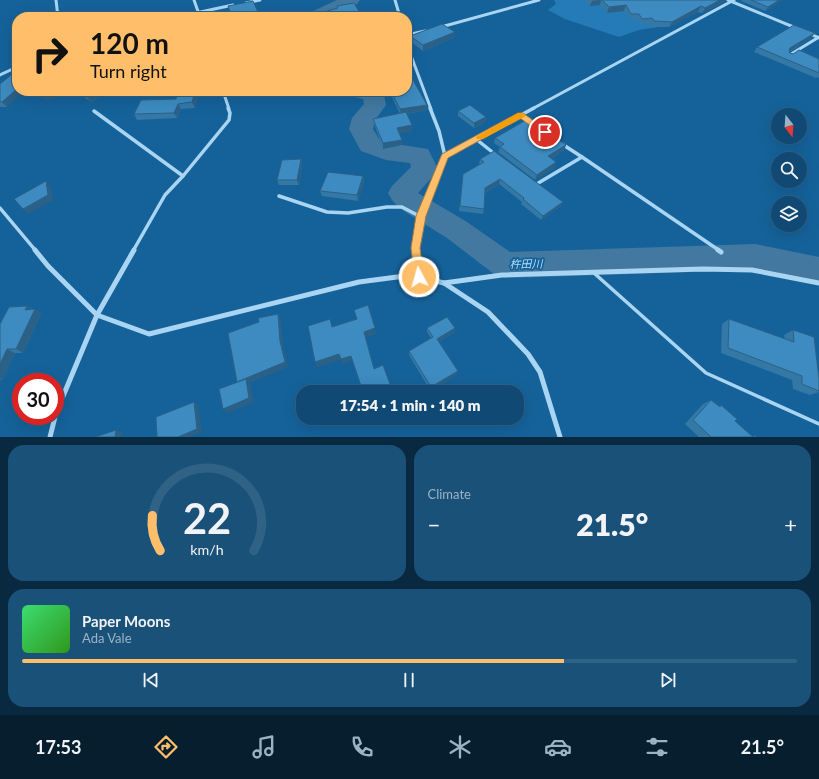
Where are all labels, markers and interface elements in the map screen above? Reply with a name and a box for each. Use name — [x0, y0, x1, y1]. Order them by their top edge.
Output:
text: 120 m — [90, 26, 169, 60]
icon: right — [24, 28, 76, 80]
text: Turn right — [90, 60, 167, 82]
north arrow — [771, 108, 807, 144]
map controls — [771, 108, 807, 232]
pin — [528, 115, 562, 149]
icon: arrive — [534, 121, 556, 143]
button: search — [771, 152, 807, 188]
button: layers — [771, 196, 807, 232]
position arrow — [398, 256, 440, 298]
water label: 杵田川 — [509, 257, 544, 270]
speed limit sign: 30 — [12, 373, 64, 425]
text: 17:54 · 1 min · 140 m — [339, 396, 481, 414]
text: Climate — [428, 486, 471, 502]
text: 22 — [183, 493, 231, 543]
text: 21.5° — [576, 506, 648, 542]
text: − — [428, 511, 440, 538]
text: + — [784, 511, 797, 538]
text: km/h — [190, 541, 223, 558]
text: Paper Moons — [82, 612, 170, 630]
text: Ada Vale — [82, 630, 132, 646]
icon: previous — [140, 669, 162, 691]
icon: pause — [398, 669, 420, 691]
icon: next — [657, 669, 679, 691]
icon: directions — [152, 733, 180, 761]
icon: music — [250, 733, 278, 761]
icon: phone — [348, 733, 376, 761]
icon: climate — [446, 733, 474, 761]
icon: car — [544, 733, 572, 761]
icon: filters — [643, 733, 671, 761]
text: 17:53 — [35, 736, 82, 758]
text: 21.5° — [741, 736, 784, 758]

